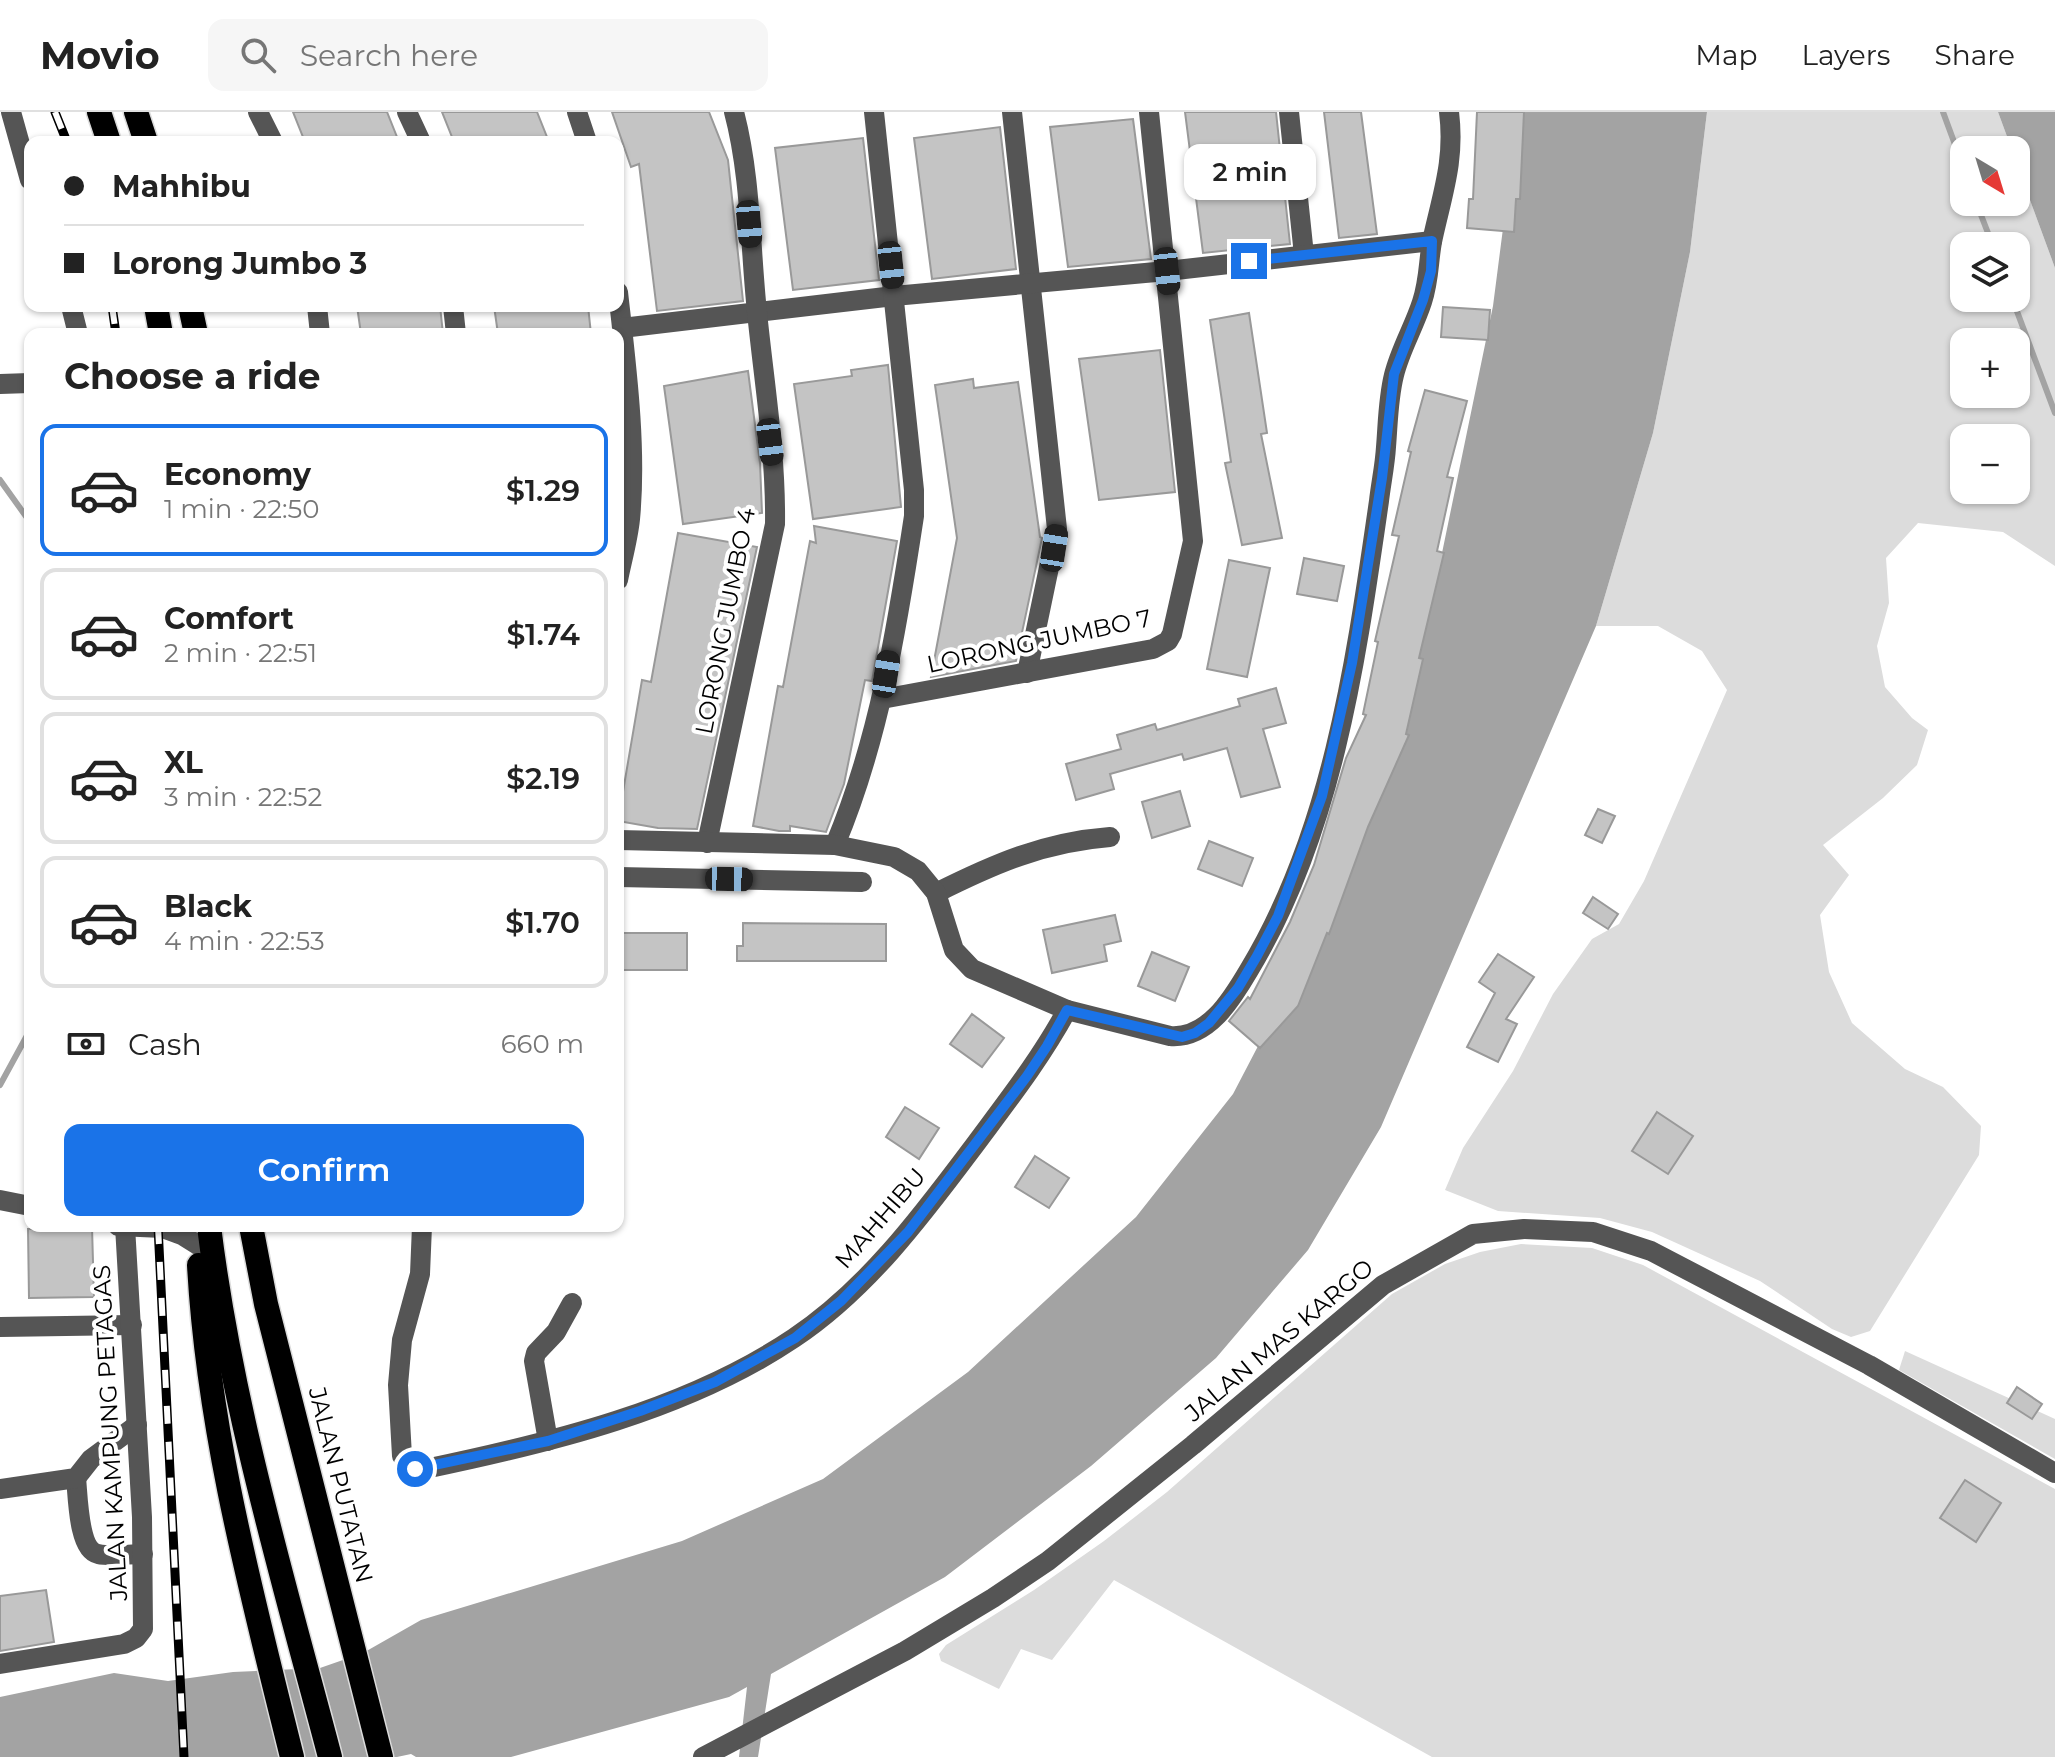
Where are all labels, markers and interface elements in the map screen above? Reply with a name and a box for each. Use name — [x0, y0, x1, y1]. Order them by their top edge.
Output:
search box — [208, 19, 768, 91]
text: Movio — [40, 32, 160, 79]
icon: search — [236, 33, 280, 77]
text: Search here — [300, 37, 478, 74]
text: Map — [1695, 38, 1758, 72]
text: Layers — [1802, 38, 1891, 72]
text: Share — [1935, 38, 2015, 72]
north arrow — [1950, 136, 2030, 216]
map controls — [1950, 136, 2030, 504]
callout: 2 min — [1183, 145, 1315, 201]
text: 2 min — [1212, 156, 1288, 188]
text: Mahhibu — [112, 168, 251, 205]
car — [735, 199, 763, 249]
button: layers — [1950, 232, 2030, 312]
car — [877, 240, 905, 290]
route end — [1231, 243, 1267, 279]
text: Lorong Jumbo 3 — [112, 245, 367, 282]
car — [1153, 246, 1181, 296]
button: + — [1950, 328, 2030, 408]
text: Choose a ride — [64, 354, 321, 398]
car — [755, 417, 785, 467]
button: − — [1950, 424, 2030, 504]
icon: car — [68, 454, 140, 526]
text: Economy — [164, 456, 311, 493]
text: $1.29 — [506, 472, 580, 509]
text: 1 min · 22:50 — [164, 493, 320, 525]
street label: LORONG JUMBO 4 — [689, 505, 761, 737]
car — [1038, 522, 1070, 574]
icon: car — [68, 598, 140, 670]
text: Comfort — [164, 600, 294, 637]
street label: LORONG JUMBO 7 — [924, 603, 1154, 679]
text: $1.74 — [506, 616, 580, 653]
text: 2 min · 22:51 — [164, 637, 317, 669]
car — [870, 648, 902, 700]
icon: car — [68, 742, 140, 814]
text: XL — [164, 744, 203, 781]
text: $2.19 — [506, 760, 580, 797]
text: 3 min · 22:52 — [164, 781, 322, 813]
car — [705, 867, 753, 891]
icon: car — [68, 886, 140, 958]
text: Black — [164, 888, 252, 925]
text: $1.70 — [505, 904, 580, 941]
text: 4 min · 22:53 — [164, 925, 325, 957]
icon: cash — [64, 1022, 108, 1066]
text: Cash — [128, 1026, 202, 1063]
text: 660 m — [501, 1028, 584, 1060]
button: Confirm — [64, 1124, 584, 1216]
street label: MAHHIBU — [829, 1162, 931, 1274]
street label: JALAN MAS KARGO — [1178, 1253, 1379, 1428]
street label: JALAN KAMPUNG PETAGAS — [87, 1264, 133, 1603]
street label: JALAN PUTATAN — [302, 1383, 379, 1586]
route start — [397, 1451, 433, 1487]

